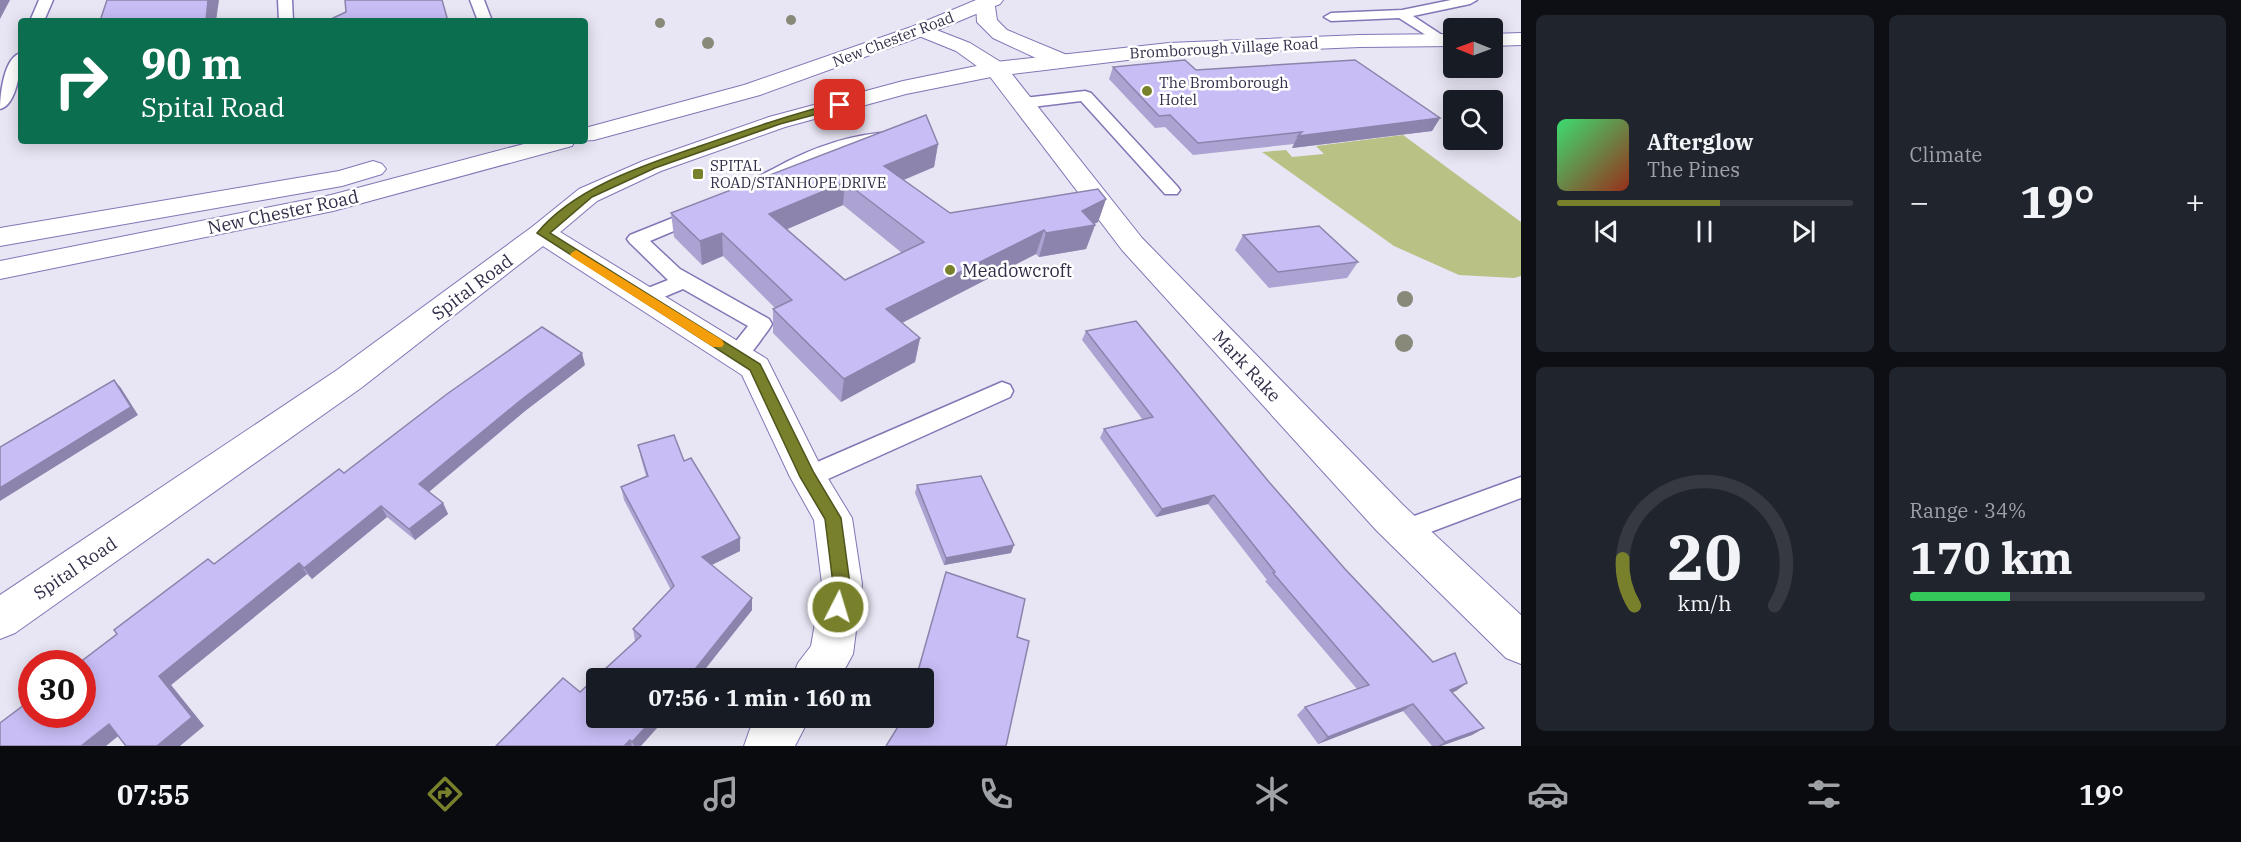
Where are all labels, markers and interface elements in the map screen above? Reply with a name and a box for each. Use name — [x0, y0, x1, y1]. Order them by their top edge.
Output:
street label: New Chester Road — [830, 7, 956, 71]
north arrow — [1443, 18, 1503, 78]
map controls — [1443, 18, 1503, 150]
street label: Bromborough Village Road — [1129, 34, 1319, 62]
text: 90 m — [141, 36, 242, 91]
icon: right — [42, 42, 120, 120]
place label: The Bromborough Hotel — [1159, 73, 1289, 109]
pin — [814, 79, 865, 130]
marker: The Bromborough Hotel — [1140, 84, 1154, 98]
icon: arrive — [823, 88, 856, 121]
text: Spital Road — [141, 89, 285, 124]
button: search — [1443, 90, 1503, 150]
text: Afterglow — [1647, 127, 1754, 156]
text: Climate — [1910, 141, 1982, 168]
place label: SPITAL ROAD/STANHOPE DRIVE — [710, 156, 886, 192]
text: The Pines — [1647, 156, 1740, 183]
marker: SPITAL ROAD/STANHOPE DRIVE — [691, 167, 705, 181]
text: 19° — [2020, 172, 2095, 230]
text: − — [1910, 180, 1929, 223]
text: + — [2185, 180, 2205, 223]
street label: New Chester Road — [205, 185, 361, 239]
icon: previous — [1590, 215, 1623, 248]
icon: pause — [1688, 215, 1721, 248]
icon: next — [1787, 215, 1820, 248]
street label: Spital Road — [427, 249, 517, 325]
place label: Meadowcroft — [962, 259, 1072, 282]
marker: Meadowcroft — [943, 263, 957, 277]
street label: Mark Rake — [1208, 325, 1286, 407]
text: Range · 34% — [1910, 497, 2026, 524]
text: 20 — [1667, 516, 1742, 597]
text: 170 km — [1910, 528, 2073, 586]
street label: Spital Road — [29, 532, 121, 604]
position arrow — [806, 575, 870, 639]
text: km/h — [1678, 589, 1732, 617]
speed limit sign: 30 — [18, 650, 96, 728]
text: 07:56 · 1 min · 160 m — [648, 683, 872, 712]
icon: directions — [424, 773, 466, 815]
icon: music — [700, 773, 742, 815]
icon: phone — [975, 773, 1017, 815]
icon: climate — [1251, 773, 1293, 815]
icon: car — [1527, 773, 1569, 815]
icon: filters — [1803, 773, 1845, 815]
text: 07:55 — [117, 777, 190, 812]
text: 19° — [2079, 777, 2124, 812]

